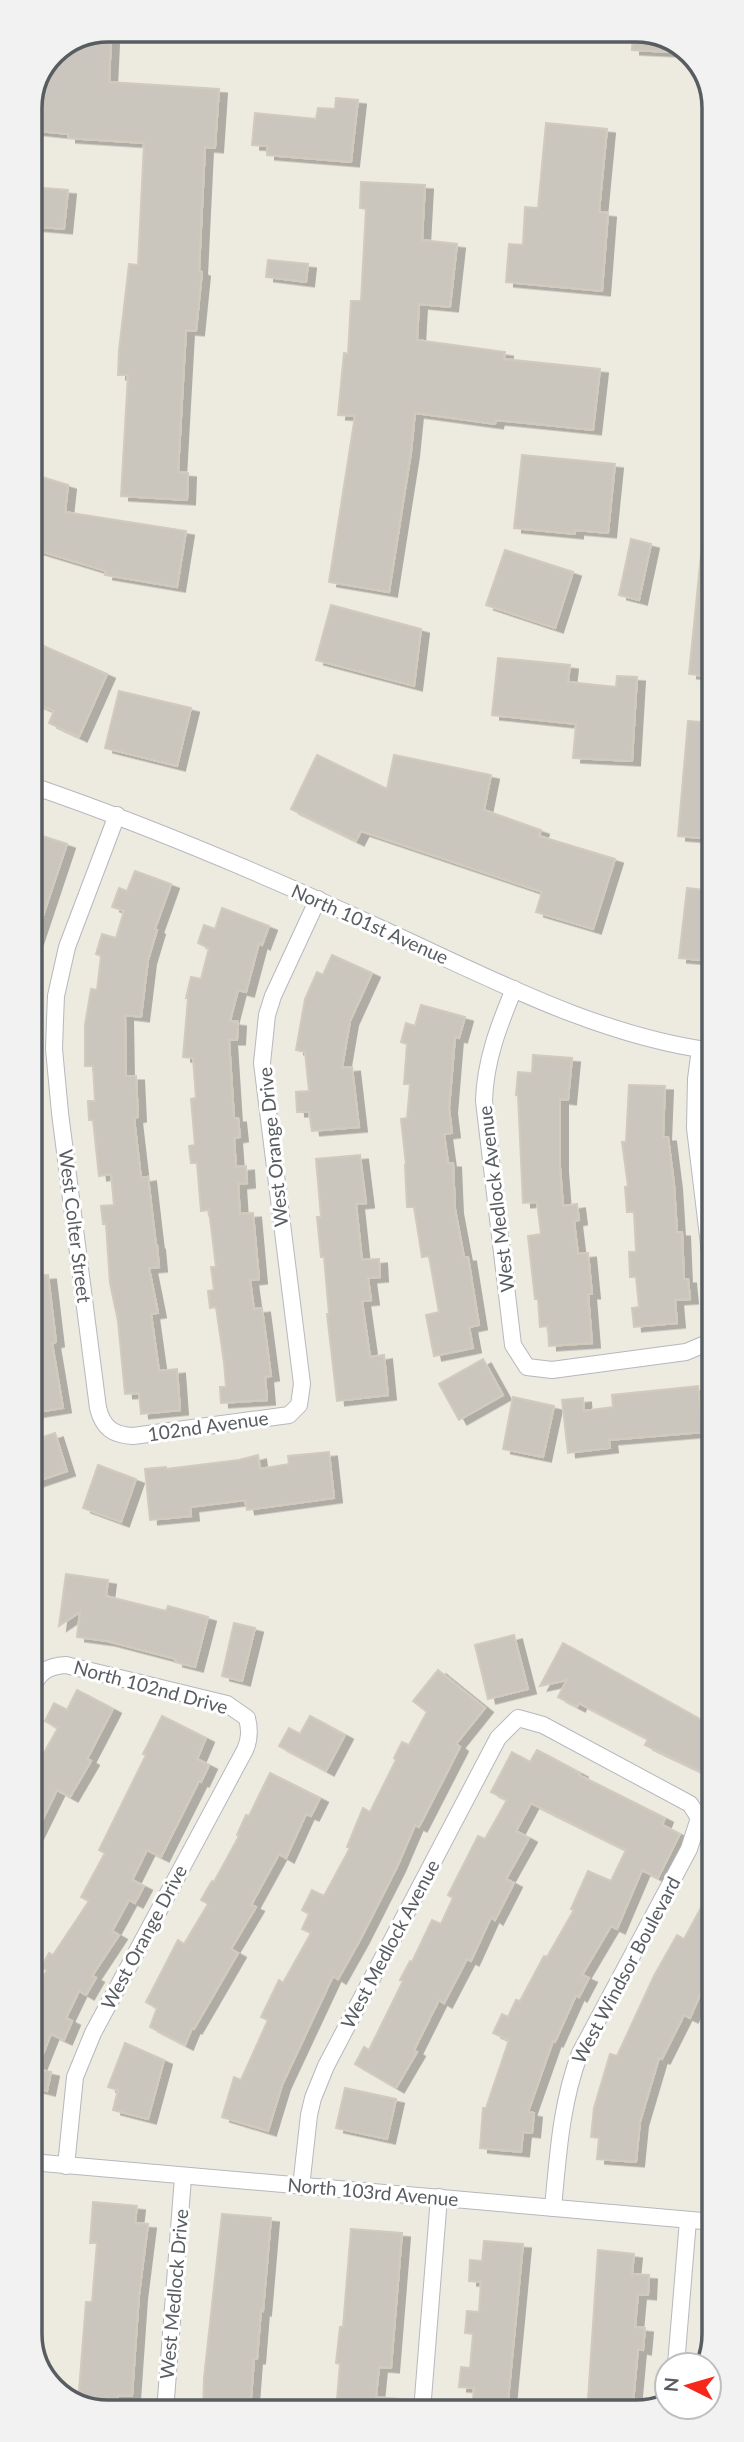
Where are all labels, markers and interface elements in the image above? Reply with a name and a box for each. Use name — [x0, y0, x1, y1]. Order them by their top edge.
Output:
street label: North 101st Avenue — [288, 879, 452, 969]
street label: West Orange Drive — [253, 1066, 292, 1228]
street label: West Medlock Avenue — [473, 1105, 518, 1294]
street label: West Colter Street — [55, 1148, 96, 1304]
street label: 102nd Avenue — [146, 1406, 270, 1445]
street label: North 102nd Drive — [72, 1655, 231, 1718]
street label: West Medlock Avenue — [335, 1856, 444, 2032]
street label: West Orange Drive — [96, 1861, 191, 2013]
street label: West Windsor Boulevard — [567, 1872, 685, 2067]
street label: North 103rd Avenue — [287, 2173, 460, 2210]
street label: West Medlock Drive — [155, 2208, 192, 2380]
north arrow — [653, 2351, 723, 2421]
text: N — [658, 2376, 683, 2393]

